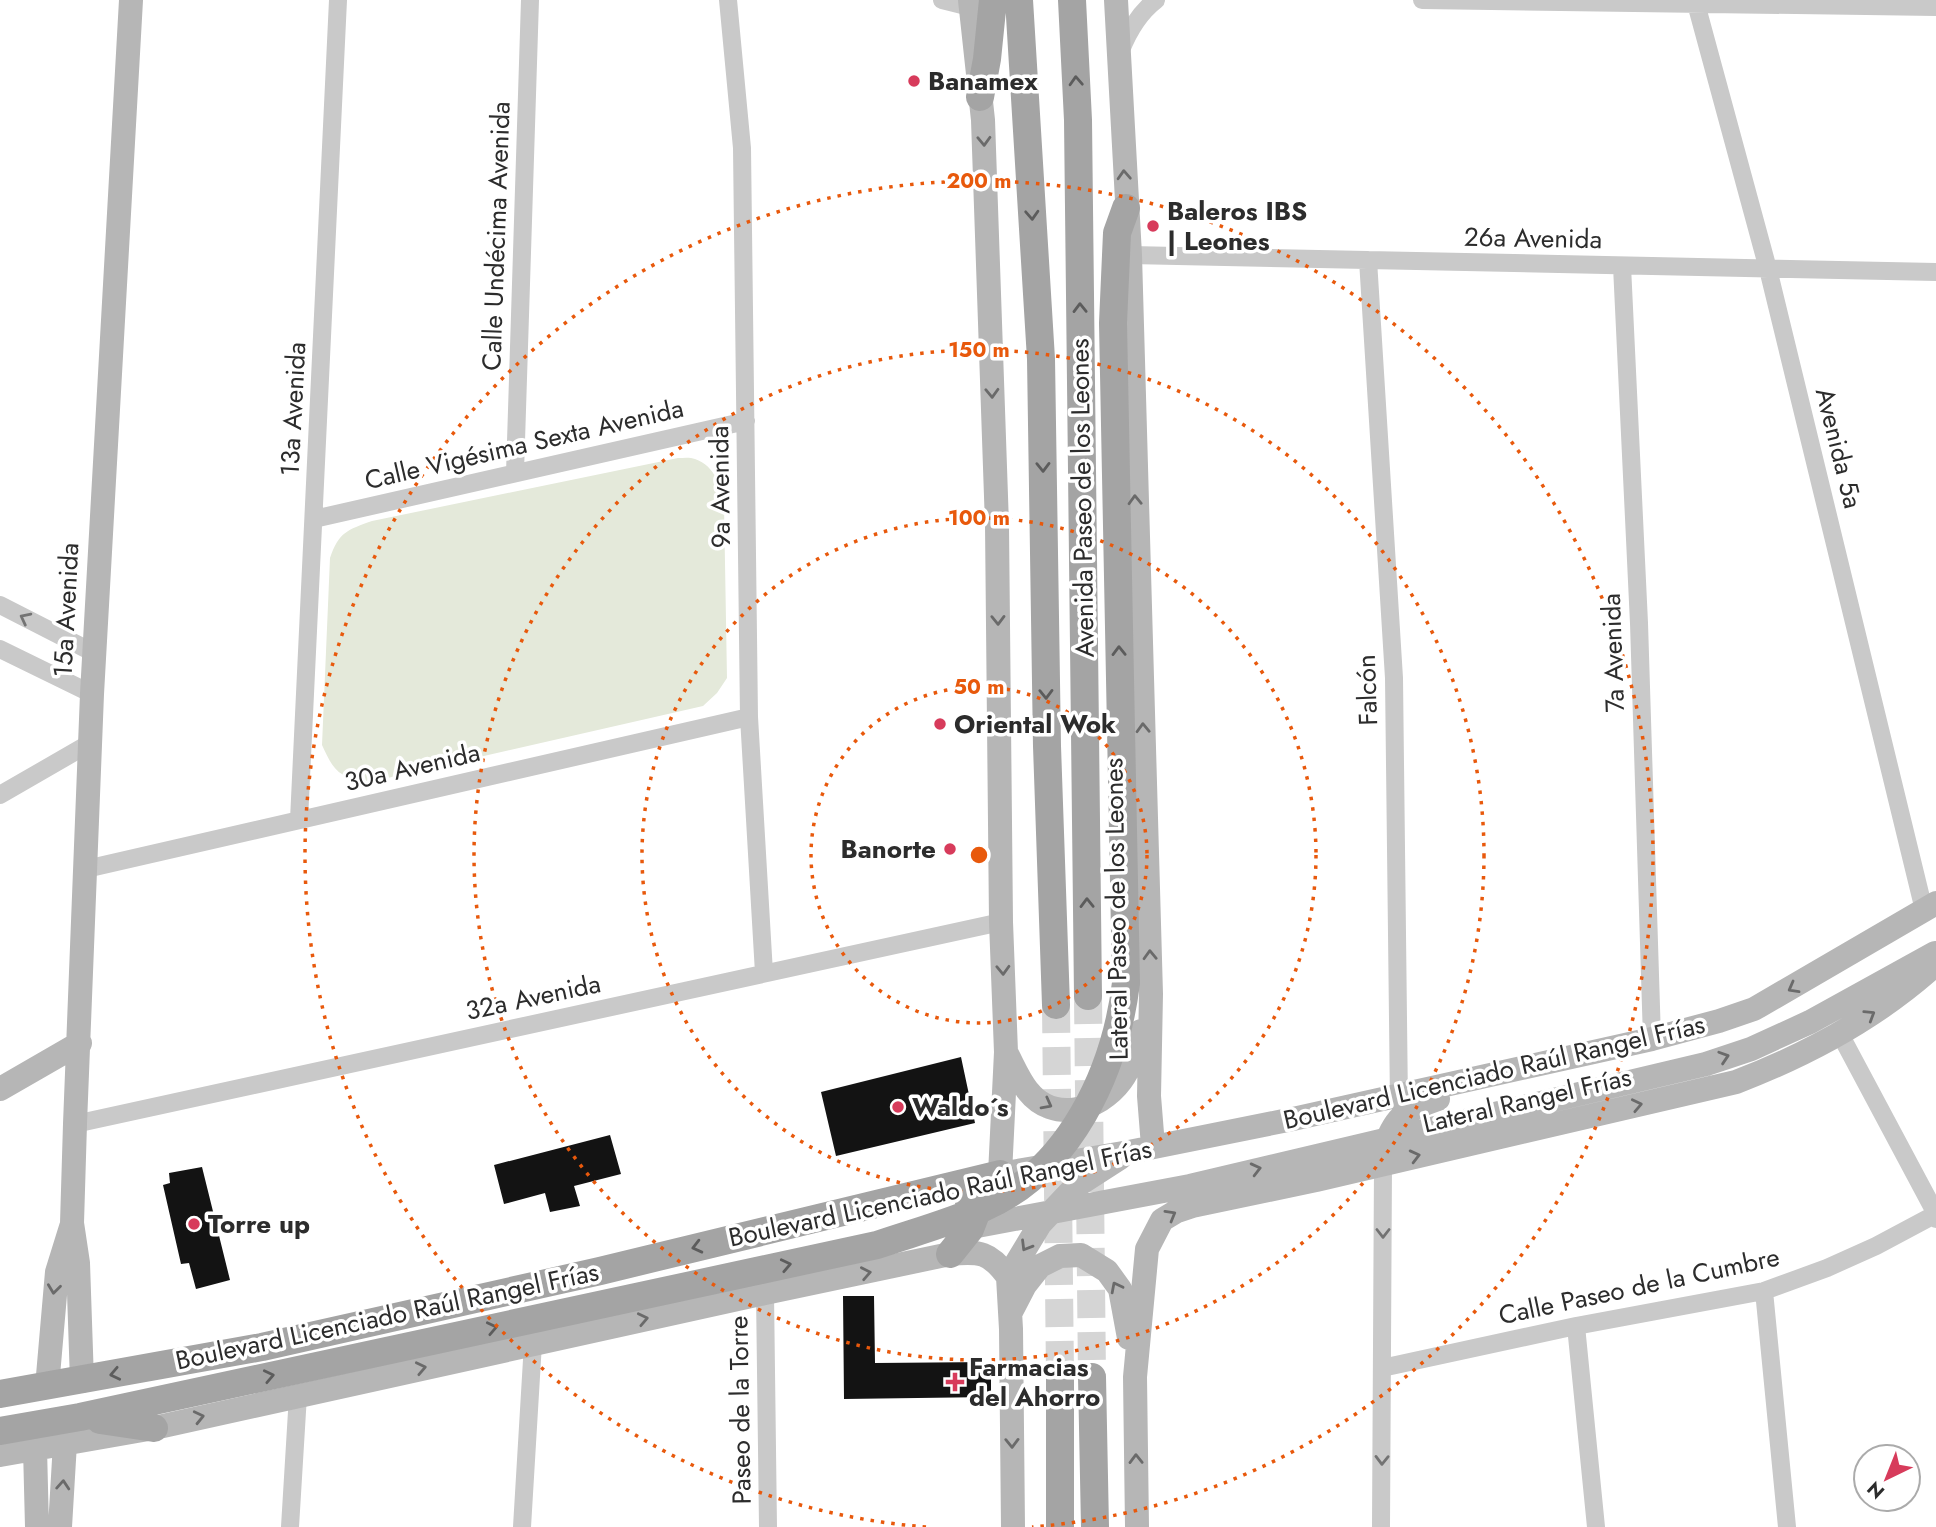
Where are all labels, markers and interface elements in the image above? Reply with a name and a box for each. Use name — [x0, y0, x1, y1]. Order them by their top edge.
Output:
place label: Banamex — [928, 62, 1038, 100]
marker: Banamex — [906, 73, 922, 89]
one-way arrow — [1069, 75, 1084, 86]
street label: Calle Undécima Avenida — [472, 101, 520, 371]
one-way arrow — [976, 136, 991, 147]
text: 200 m — [946, 166, 1012, 196]
one-way arrow — [1117, 169, 1132, 180]
place label: Baleros IBS | Leones — [1167, 192, 1307, 260]
one-way arrow — [1025, 210, 1040, 221]
marker: Baleros IBS | Leones — [1145, 218, 1161, 234]
street label: 26a Avenida — [1464, 218, 1602, 258]
one-way arrow — [1072, 302, 1088, 313]
text: 150 m — [948, 335, 1010, 365]
street label: Avenida Paseo de los Leones — [1060, 338, 1104, 658]
street label: 13a Avenida — [271, 341, 315, 477]
street label: Avenida 5a — [1806, 384, 1872, 512]
one-way arrow — [985, 388, 1000, 399]
street label: Calle Vigésima Sexta Avenida — [361, 389, 687, 499]
street label: 9a Avenida — [700, 425, 740, 549]
one-way arrow — [1035, 462, 1051, 472]
one-way arrow — [1128, 495, 1143, 506]
text: 100 m — [948, 503, 1010, 533]
street label: 15a Avenida — [44, 542, 88, 678]
street label: 7a Avenida — [1592, 593, 1634, 713]
one-way arrow — [20, 612, 32, 626]
one-way arrow — [990, 616, 1006, 626]
one-way arrow — [1112, 645, 1127, 656]
street label: Falcón — [1347, 654, 1387, 726]
text: 50 m — [954, 672, 1004, 702]
one-way arrow — [1039, 689, 1054, 700]
place label: Oriental Wok — [954, 705, 1116, 743]
marker: Oriental Wok — [932, 716, 948, 732]
one-way arrow — [1135, 722, 1150, 733]
street label: 30a Avenida — [340, 733, 484, 801]
street label: Lateral Paseo de los Leones — [1094, 758, 1138, 1060]
place label: Banorte — [841, 830, 936, 868]
marker: Banorte — [942, 841, 958, 857]
centre of rings — [967, 843, 991, 867]
one-way arrow — [1079, 897, 1095, 908]
one-way arrow — [1142, 949, 1157, 960]
street label: 32a Avenida — [462, 964, 604, 1030]
one-way arrow — [995, 965, 1010, 976]
one-way arrow — [1788, 980, 1800, 993]
street label: Boulevard Licenciado Raúl Rangel Frías — [1279, 1005, 1709, 1139]
one-way arrow — [1863, 1010, 1876, 1023]
one-way arrow — [1718, 1051, 1730, 1066]
street label: Lateral Rangel Frías — [1419, 1058, 1635, 1142]
place label: Waldo´s — [912, 1088, 1009, 1126]
one-way arrow — [1039, 1095, 1052, 1109]
marker: Waldo´s — [890, 1099, 906, 1115]
one-way arrow — [1631, 1099, 1643, 1114]
street label: Boulevard Licenciado Raúl Rangel Frías — [725, 1130, 1155, 1256]
one-way arrow — [1409, 1150, 1421, 1164]
one-way arrow — [1250, 1163, 1262, 1177]
place label: Torre up — [208, 1205, 310, 1243]
one-way arrow — [1164, 1210, 1177, 1223]
marker: Torre up — [186, 1216, 202, 1232]
one-way arrow — [1375, 1228, 1391, 1239]
street label: Calle Paseo de la Cumbre — [1495, 1238, 1783, 1334]
one-way arrow — [691, 1239, 703, 1253]
one-way arrow — [1022, 1239, 1035, 1252]
street label: Boulevard Licenciado Raúl Rangel Frías — [172, 1253, 602, 1379]
one-way arrow — [780, 1258, 792, 1273]
one-way arrow — [860, 1266, 872, 1281]
one-way arrow — [1111, 1282, 1125, 1294]
one-way arrow — [47, 1283, 62, 1294]
one-way arrow — [637, 1313, 649, 1328]
street label: Paseo de la Torre — [719, 1315, 761, 1505]
one-way arrow — [486, 1322, 498, 1337]
place label: Farmacias del Ahorro — [969, 1348, 1100, 1416]
one-way arrow — [415, 1361, 427, 1376]
one-way arrow — [110, 1365, 122, 1380]
one-way arrow — [263, 1370, 275, 1385]
marker: Farmacias del Ahorro — [947, 1374, 963, 1390]
one-way arrow — [192, 1411, 204, 1425]
one-way arrow — [1004, 1438, 1020, 1449]
north arrow — [1852, 1443, 1922, 1513]
one-way arrow — [1128, 1453, 1144, 1464]
one-way arrow — [1374, 1455, 1389, 1466]
text: N — [1861, 1475, 1890, 1505]
one-way arrow — [55, 1479, 70, 1490]

